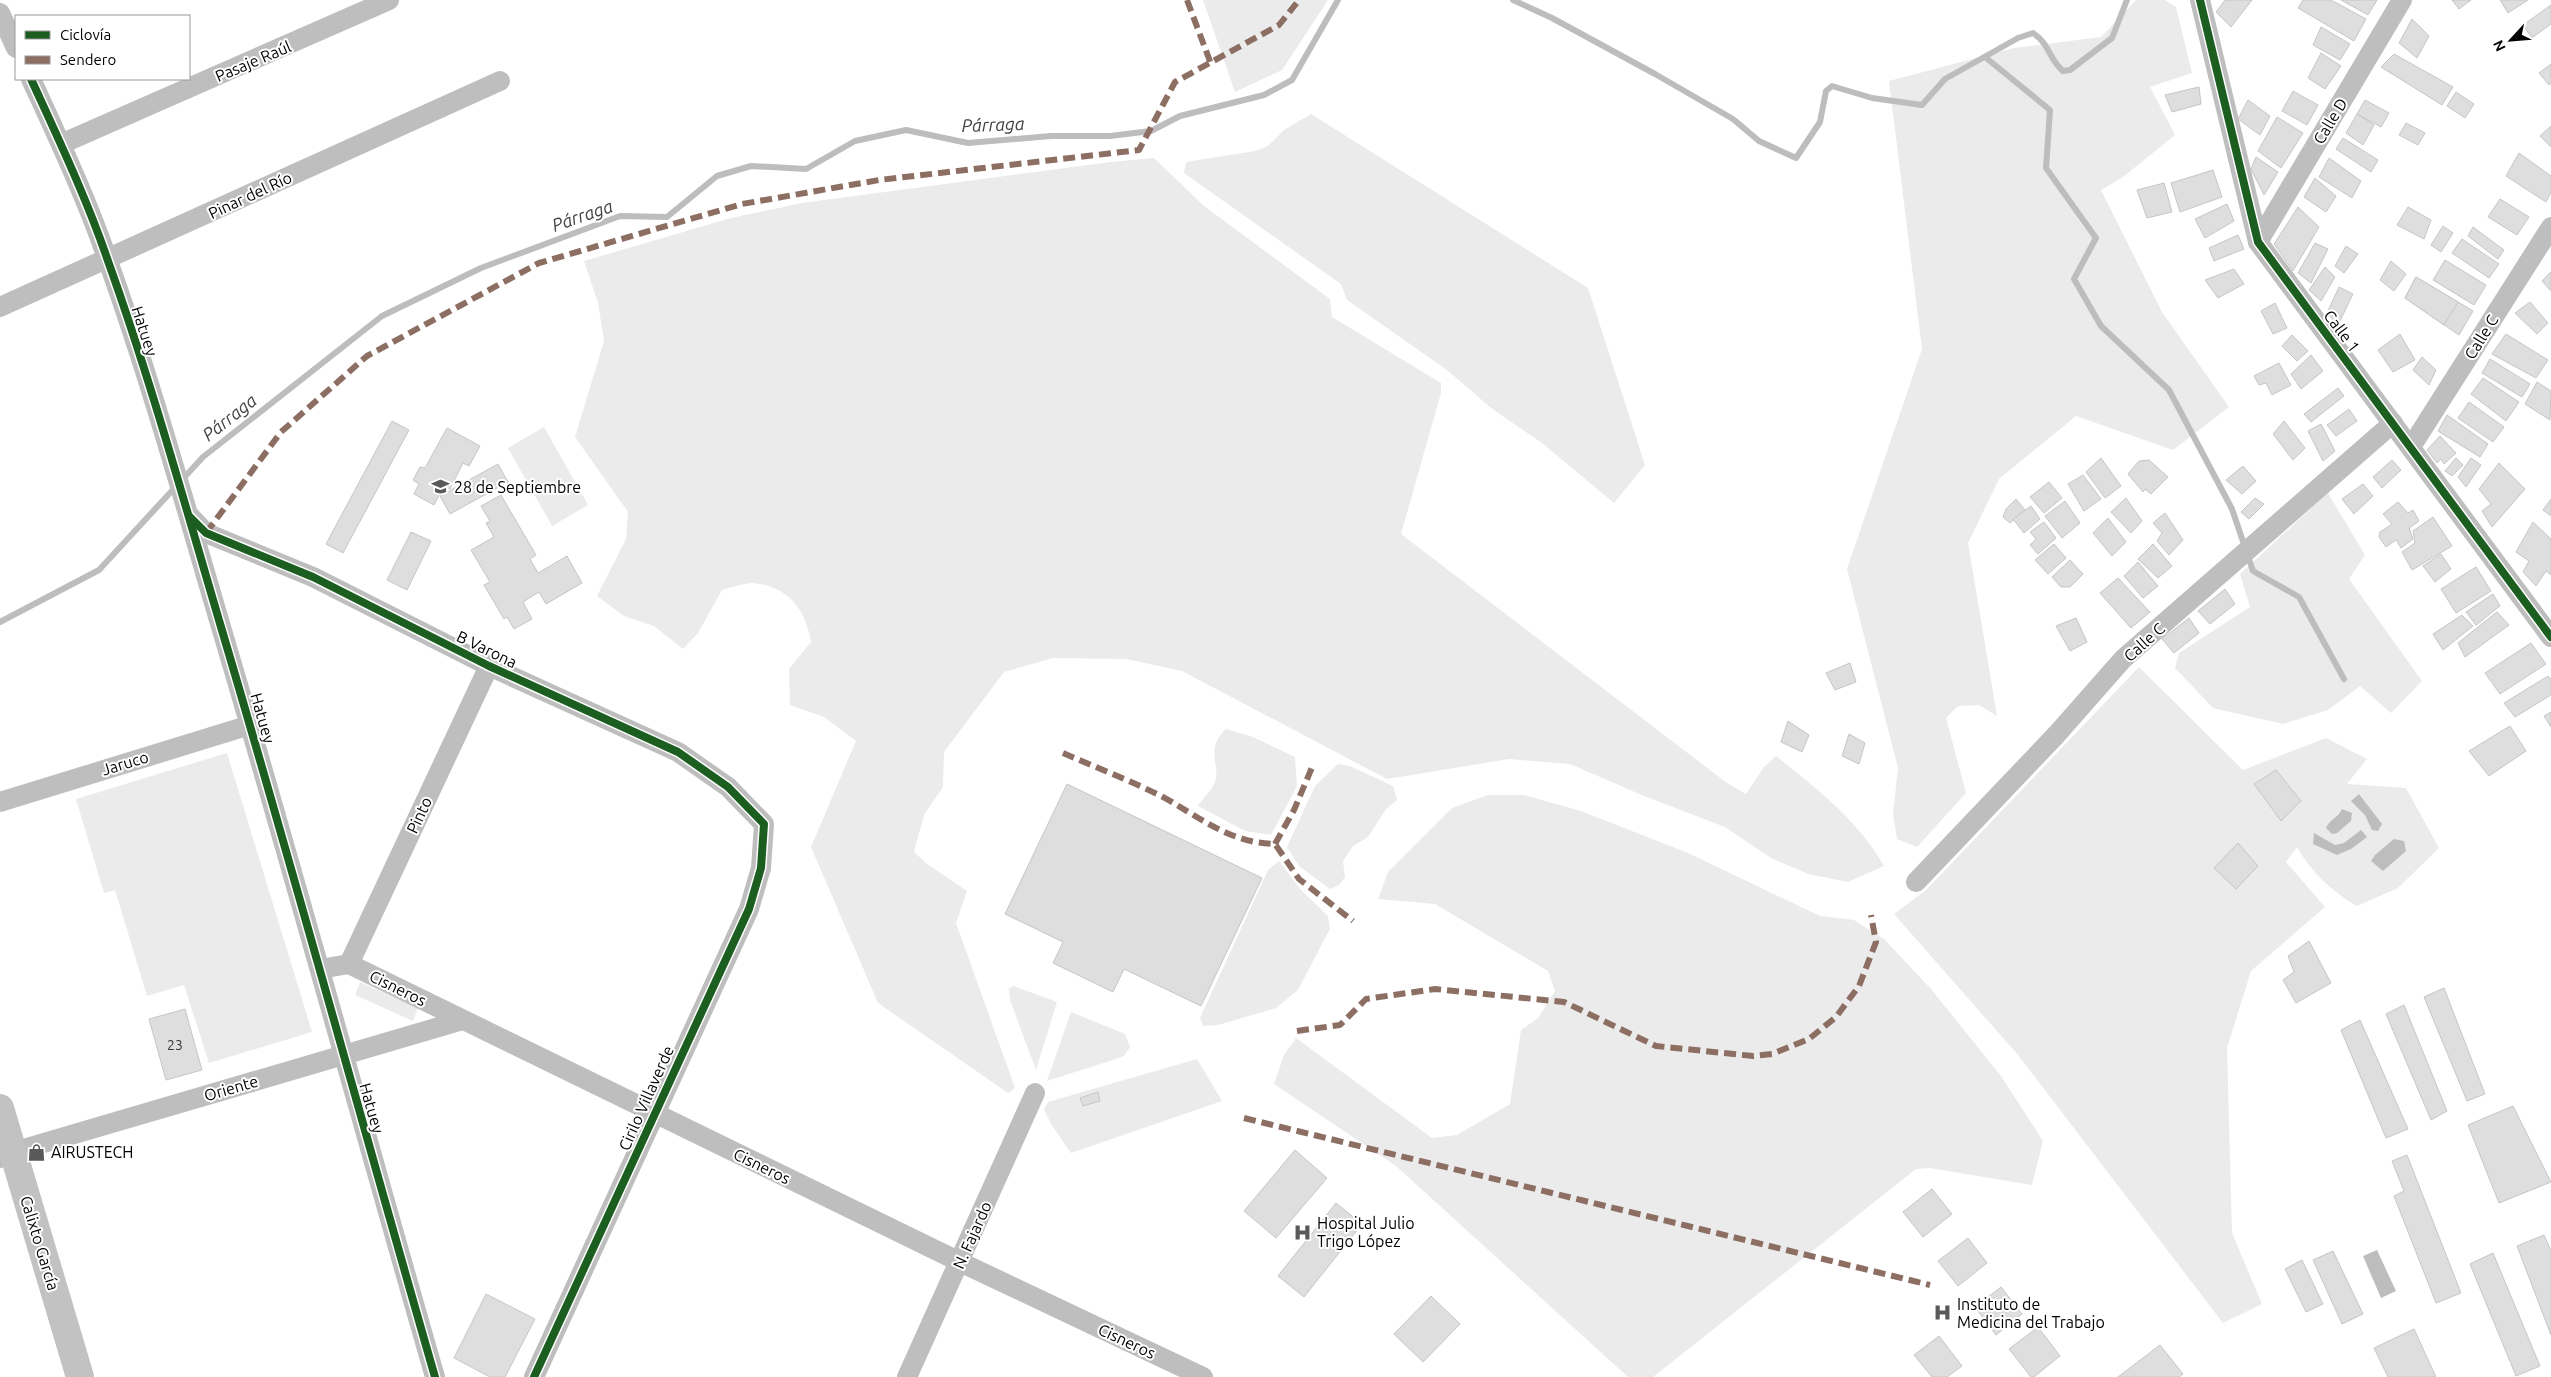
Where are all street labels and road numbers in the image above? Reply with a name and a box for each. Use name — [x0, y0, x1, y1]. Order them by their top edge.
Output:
street label: Pasaje Raúl — [212, 37, 294, 85]
street label: Calle D — [2309, 95, 2351, 147]
street label: Pinar del Río — [205, 168, 295, 222]
street label: Hatuey — [129, 304, 162, 358]
street label: Calle 1 — [2320, 306, 2364, 356]
street label: Calle C — [2460, 311, 2502, 362]
street label: Calle C — [2120, 619, 2168, 665]
street label: B Varona — [454, 627, 520, 671]
street label: Hatuey — [247, 691, 279, 745]
street label: Jaruco — [99, 747, 151, 779]
street label: Pinto — [403, 794, 435, 836]
street label: Cisneros — [367, 967, 429, 1009]
street label: Cirilo Villaverde — [615, 1043, 677, 1153]
street label: Oriente — [202, 1072, 260, 1104]
street label: Hatuey — [356, 1081, 388, 1135]
street label: Cisneros — [731, 1145, 793, 1187]
street label: Calixto García — [17, 1194, 63, 1292]
street label: N. Fajardo — [949, 1198, 995, 1272]
street label: Cisneros — [1096, 1320, 1158, 1362]

